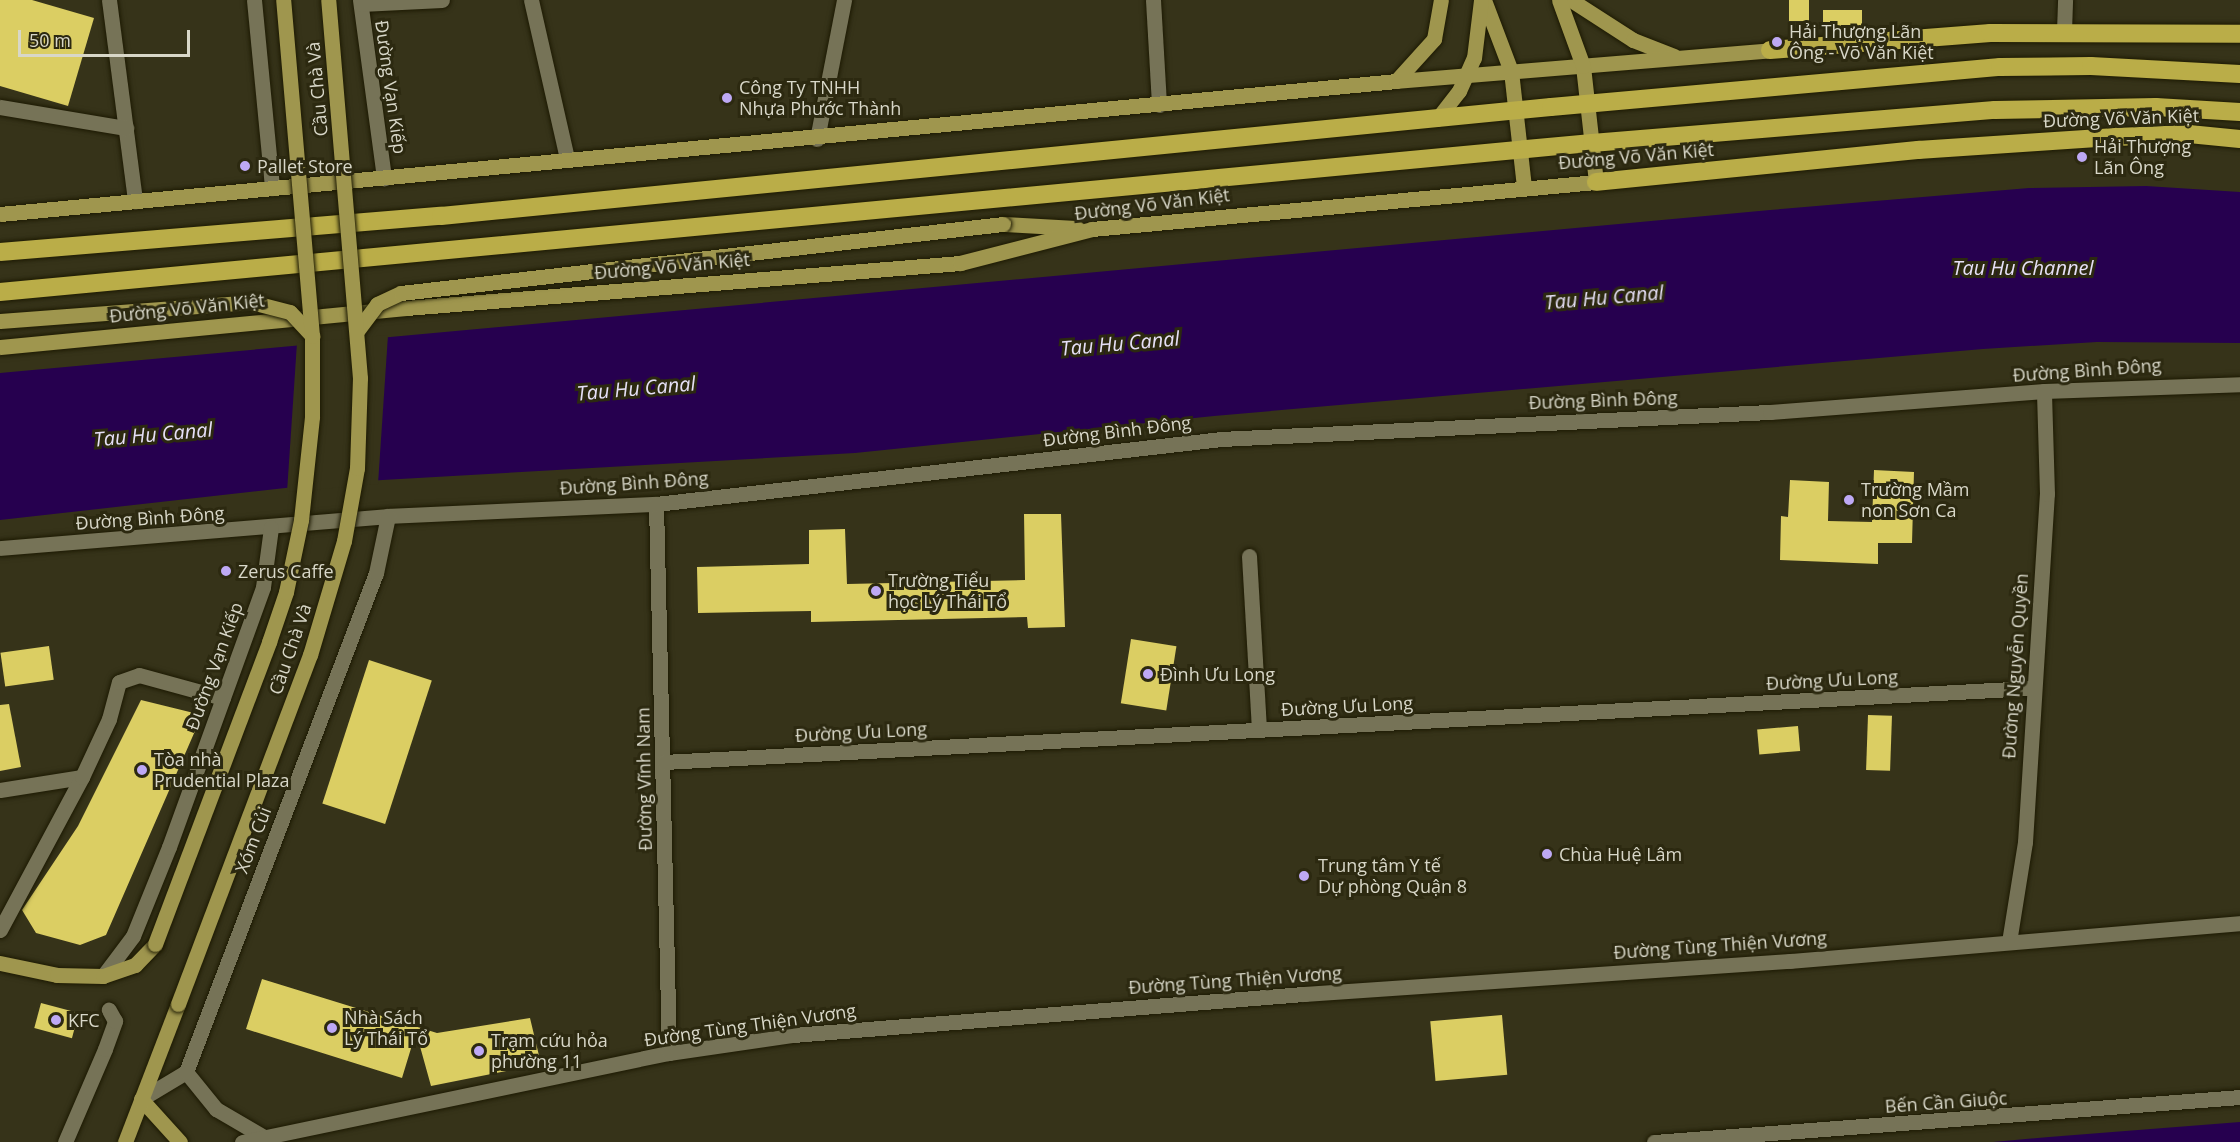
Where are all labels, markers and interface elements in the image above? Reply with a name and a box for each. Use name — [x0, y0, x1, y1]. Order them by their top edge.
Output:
scale bar — [21, 18, 194, 56]
street label: Đường Vạn Kiếp — [371, 19, 411, 155]
place label: Hải Thượng Lãn Ông - Võ Văn Kiệt — [1789, 21, 1934, 63]
text: 50 m — [29, 28, 71, 52]
marker: Hải Thượng Lãn Ông - Võ Văn Kiệt — [1770, 35, 1784, 49]
street label: Cầu Chà Và — [302, 41, 332, 137]
place label: Công Ty TNHH Nhựa Phước Thành — [739, 77, 901, 119]
marker: Công Ty TNHH Nhựa Phước Thành — [720, 91, 734, 105]
street label: Đường Võ Văn Kiệt — [2043, 104, 2199, 132]
place label: Hải Thượng Lãn Ông — [2094, 136, 2191, 178]
street label: Đường Võ Văn Kiệt — [1557, 138, 1715, 174]
marker: Hải Thượng Lãn Ông — [2075, 150, 2089, 164]
place label: Pallet Store — [257, 155, 353, 177]
marker: Pallet Store — [238, 159, 252, 173]
street label: Đường Võ Văn Kiệt — [1073, 184, 1231, 224]
street label: Đường Võ Văn Kiệt — [593, 248, 751, 284]
water label: Tau Hu Channel — [1953, 255, 2093, 279]
water label: Tau Hu Canal — [1544, 280, 1664, 314]
street label: Đường Võ Văn Kiệt — [108, 289, 266, 327]
water label: Tau Hu Canal — [1060, 326, 1180, 360]
street label: Đường Bình Đông — [2012, 354, 2162, 386]
water label: Tau Hu Canal — [576, 371, 696, 405]
street label: Đường Bình Đông — [1528, 387, 1678, 413]
street label: Đường Bình Đông — [1042, 411, 1192, 451]
water label: Tau Hu Canal — [93, 417, 213, 451]
street label: Đường Bình Đông — [559, 467, 709, 499]
place label: Trường Mầm non Sơn Ca — [1861, 479, 1970, 522]
marker: Trường Mầm non Sơn Ca — [1842, 493, 1856, 507]
street label: Đường Bình Đông — [75, 502, 225, 534]
place label: Zerus Caffe — [238, 560, 334, 582]
marker: Zerus Caffe — [219, 564, 233, 578]
place label: Trường Tiểu học Lý Thái Tổ — [888, 570, 1007, 612]
street label: Đường Nguyễn Quyền — [1998, 573, 2032, 759]
marker: Trường Tiểu học Lý Thái Tổ — [869, 584, 883, 598]
street label: Đường Vạn Kiếp — [181, 599, 247, 733]
street label: Cầu Chà Và — [264, 601, 316, 697]
place label: Đình Ưu Long — [1160, 663, 1275, 685]
street label: Đường Ưu Long — [1765, 666, 1899, 694]
marker: Đình Ưu Long — [1141, 667, 1155, 681]
street label: Đường Ưu Long — [1280, 692, 1414, 720]
street label: Đường Vĩnh Nam — [632, 707, 656, 851]
street label: Đường Ưu Long — [794, 718, 928, 746]
place label: Tòa nhà Prudential Plaza — [154, 749, 289, 792]
marker: Tòa nhà Prudential Plaza — [135, 763, 149, 777]
street label: Xóm Củi — [230, 804, 276, 876]
place label: Chùa Huệ Lâm — [1559, 843, 1682, 865]
marker: Chùa Huệ Lâm — [1540, 847, 1554, 861]
place label: Trung tâm Y tế Dự phòng Quận 8 — [1318, 855, 1467, 898]
marker: Trung tâm Y tế Dự phòng Quận 8 — [1295, 867, 1313, 885]
street label: Đường Tùng Thiện Vương — [1613, 927, 1827, 963]
street label: Đường Tùng Thiện Vương — [1128, 962, 1342, 998]
street label: Đường Tùng Thiện Vương — [643, 999, 857, 1051]
place label: Nhà Sách Lý Thái Tổ — [344, 1007, 428, 1050]
place label: KFC — [68, 1009, 100, 1031]
marker: KFC — [49, 1013, 63, 1027]
marker: Nhà Sách Lý Thái Tổ — [325, 1021, 339, 1035]
place label: Trạm cứu hỏa phường 11 — [491, 1030, 608, 1072]
marker: Trạm cứu hỏa phường 11 — [472, 1044, 486, 1058]
street label: Bến Cần Giuộc — [1884, 1087, 2008, 1117]

